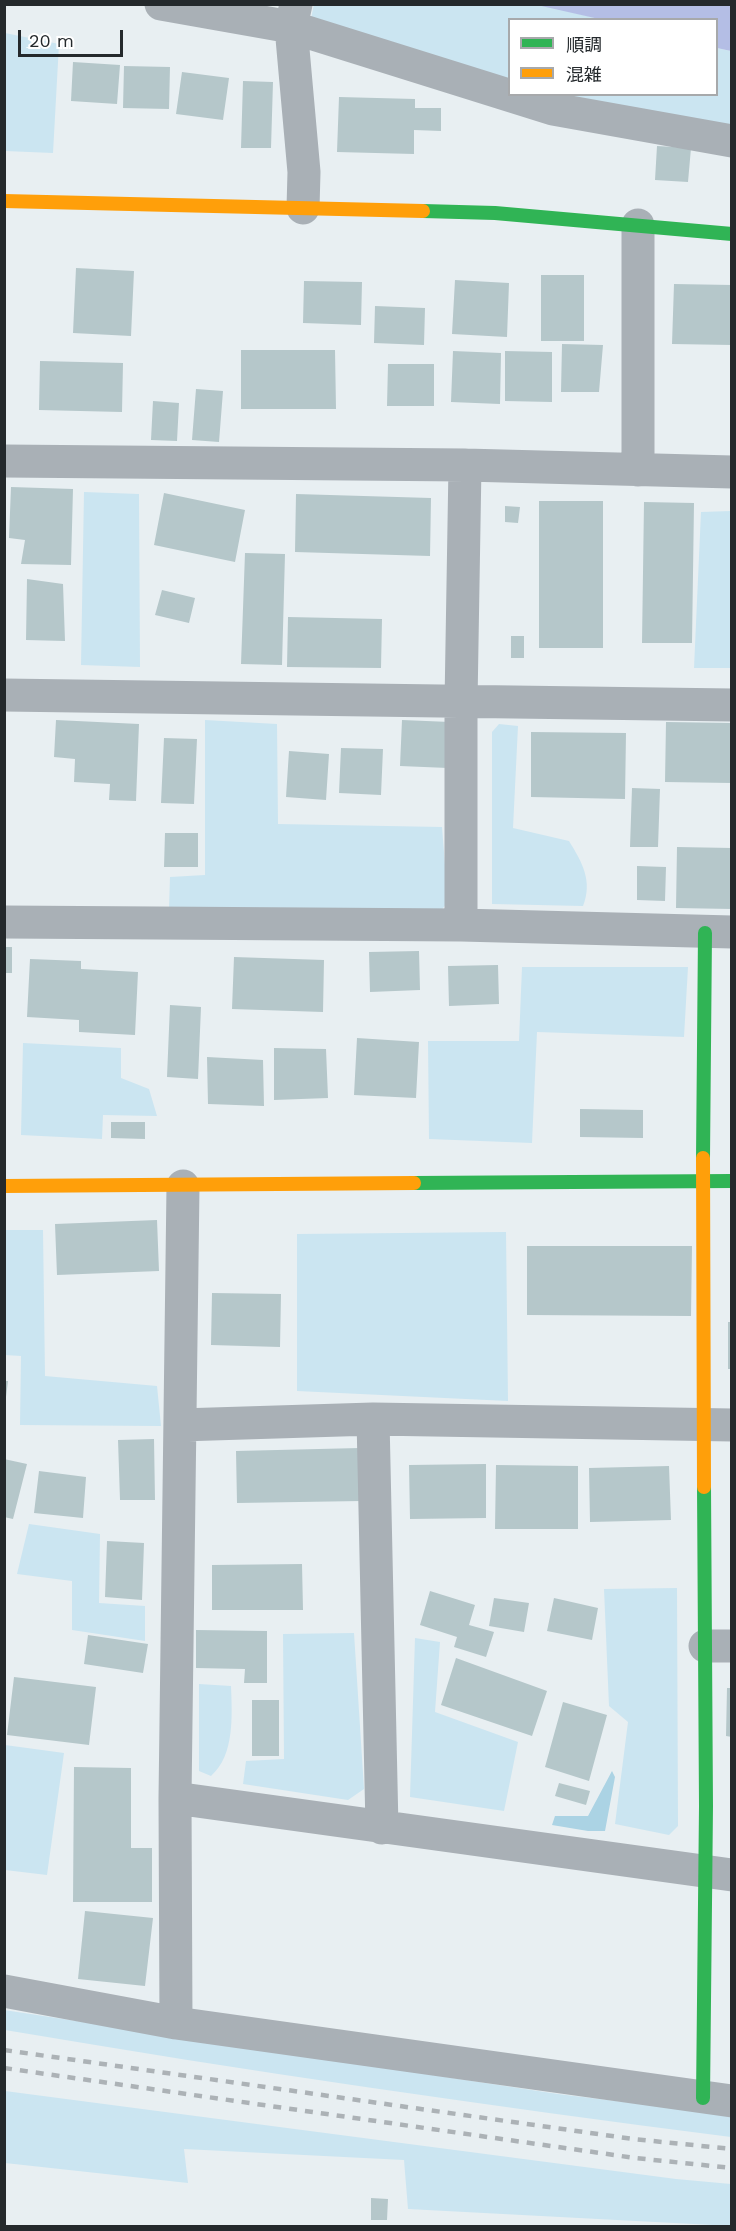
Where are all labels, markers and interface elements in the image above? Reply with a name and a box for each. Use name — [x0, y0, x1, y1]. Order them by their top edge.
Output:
scale bar — [21, 18, 126, 56]
legend — [508, 18, 718, 96]
text: 20 m — [29, 30, 74, 51]
text: 順調 — [566, 34, 602, 55]
text: 混雑 — [566, 64, 602, 85]

